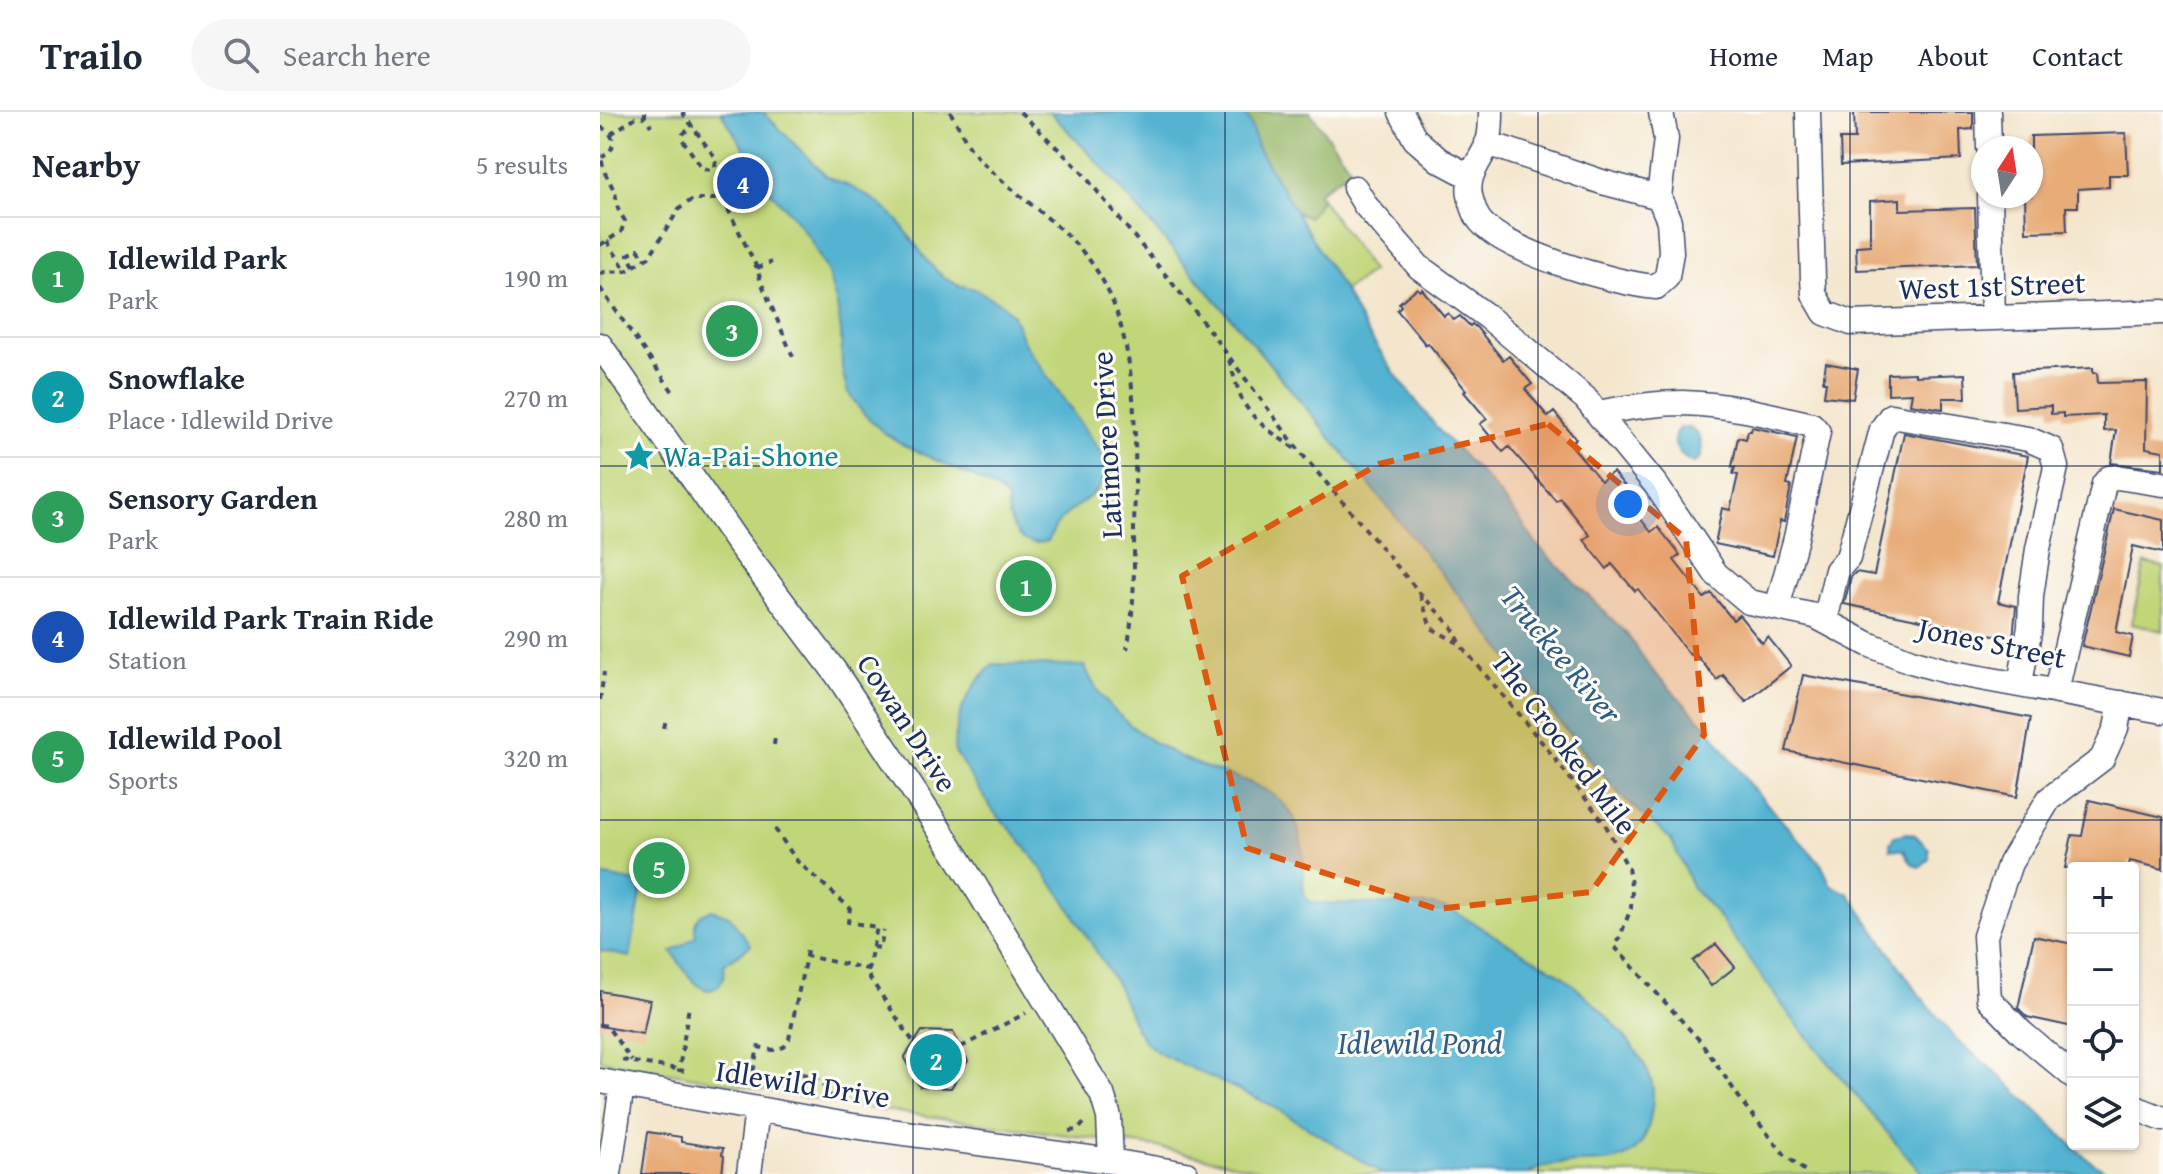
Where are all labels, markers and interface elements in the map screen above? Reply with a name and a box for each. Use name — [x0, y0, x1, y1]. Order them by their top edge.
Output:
search box — [191, 19, 751, 91]
text: Trailo — [40, 27, 143, 83]
icon: search — [219, 33, 263, 77]
text: Search here — [283, 33, 431, 77]
text: Home — [1709, 35, 1778, 76]
text: Map — [1822, 35, 1874, 76]
text: About — [1918, 35, 1988, 76]
text: Contact — [2032, 35, 2123, 76]
north arrow — [1971, 136, 2043, 208]
text: Nearby — [32, 140, 141, 189]
text: 5 results — [476, 145, 568, 184]
pin: 4 — [717, 153, 769, 213]
text: Idlewild Park — [108, 236, 287, 280]
text: 1 — [51, 258, 65, 297]
text: 190 m — [503, 258, 568, 297]
street label: West 1st Street — [1898, 260, 2087, 310]
text: Park — [108, 280, 158, 319]
pin: 3 — [706, 301, 758, 361]
street label: Latimore Drive — [1079, 350, 1133, 540]
text: Snowflake — [108, 356, 245, 400]
text: 2 — [51, 378, 65, 417]
text: 270 m — [503, 378, 568, 417]
text: Place · Idlewild Drive — [108, 400, 333, 439]
place label: Wa-Pai-Shone — [663, 433, 839, 477]
place icon: Wa-Pai-Shone — [622, 439, 656, 473]
text: Sensory Garden — [108, 476, 318, 520]
your location — [1608, 484, 1648, 524]
text: 3 — [51, 498, 65, 537]
text: 280 m — [503, 498, 568, 537]
text: Park — [108, 520, 158, 559]
pin: 1 — [1000, 556, 1052, 616]
water label: Truckee River — [1489, 574, 1634, 734]
text: Idlewild Park Train Ride — [108, 596, 434, 640]
street label: Jones Street — [1910, 604, 2071, 679]
text: 4 — [51, 618, 65, 657]
text: 290 m — [503, 618, 568, 657]
text: Station — [108, 640, 187, 679]
street label: The Crooked Mile — [1481, 641, 1649, 844]
street label: Cowan Drive — [847, 645, 969, 800]
text: Idlewild Pool — [108, 716, 282, 760]
text: 5 — [51, 738, 65, 777]
text: 320 m — [503, 738, 568, 777]
text: Sports — [108, 760, 178, 799]
pin: 5 — [633, 838, 685, 898]
map controls — [2067, 862, 2139, 1150]
button: + — [2067, 862, 2139, 934]
button: − — [2067, 934, 2139, 1006]
button: locate — [2067, 1006, 2139, 1078]
water label: Idlewild Pond — [1338, 1019, 1502, 1066]
pin: 2 — [910, 1030, 962, 1090]
street label: Idlewild Drive — [713, 1048, 893, 1118]
button: layers — [2067, 1078, 2139, 1150]

